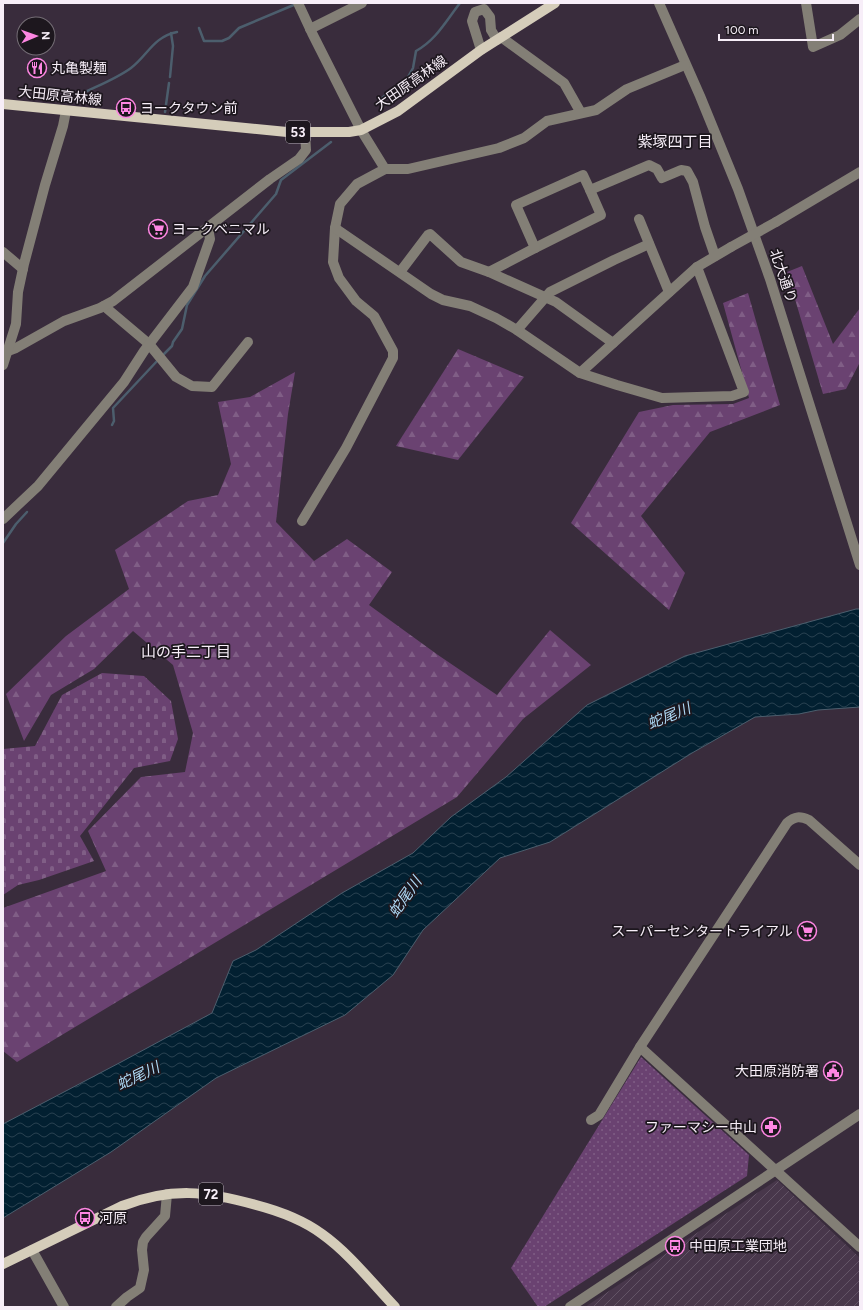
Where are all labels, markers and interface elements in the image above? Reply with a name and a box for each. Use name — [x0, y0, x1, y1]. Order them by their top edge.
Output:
north arrow — [16, 16, 56, 56]
scale bar — [719, 16, 833, 42]
text: 100 m — [725, 23, 759, 37]
text: N — [39, 31, 52, 40]
street label: 大田原高林線 — [372, 52, 450, 114]
restaurant icon: 丸亀製麺 — [26, 57, 48, 79]
place label: 丸亀製麺 — [51, 60, 107, 77]
street label: 大田原高林線 — [17, 83, 103, 109]
bus stop icon: ヨークタウン前 — [115, 97, 137, 119]
place label: ヨークタウン前 — [140, 100, 237, 117]
road number: 53 — [286, 121, 310, 143]
district label: 紫塚四丁目 — [637, 133, 713, 151]
supermarket icon: ヨークベニマル — [147, 218, 169, 240]
place label: ヨークベニマル — [172, 221, 270, 238]
street label: 北大通り — [766, 247, 800, 305]
district label: 山の手二丁目 — [141, 643, 231, 661]
water label: 蛇尾川 — [645, 698, 695, 733]
water label: 蛇尾川 — [385, 872, 426, 921]
supermarket icon: スーパーセンタートライアル — [796, 920, 818, 942]
place label: スーパーセンタートライアル — [611, 923, 793, 940]
water label: 蛇尾川 — [114, 1057, 164, 1094]
public building icon: 大田原消防署 — [822, 1060, 844, 1082]
place label: 大田原消防署 — [735, 1063, 819, 1080]
pharmacy icon: ファーマシー中山 — [760, 1116, 782, 1138]
place label: ファーマシー中山 — [645, 1119, 757, 1136]
road number: 72 — [199, 1183, 223, 1205]
bus stop icon: 河原 — [74, 1207, 96, 1229]
place label: 河原 — [99, 1210, 127, 1227]
bus stop icon: 中田原工業団地 — [664, 1235, 686, 1257]
place label: 中田原工業団地 — [689, 1238, 787, 1255]

